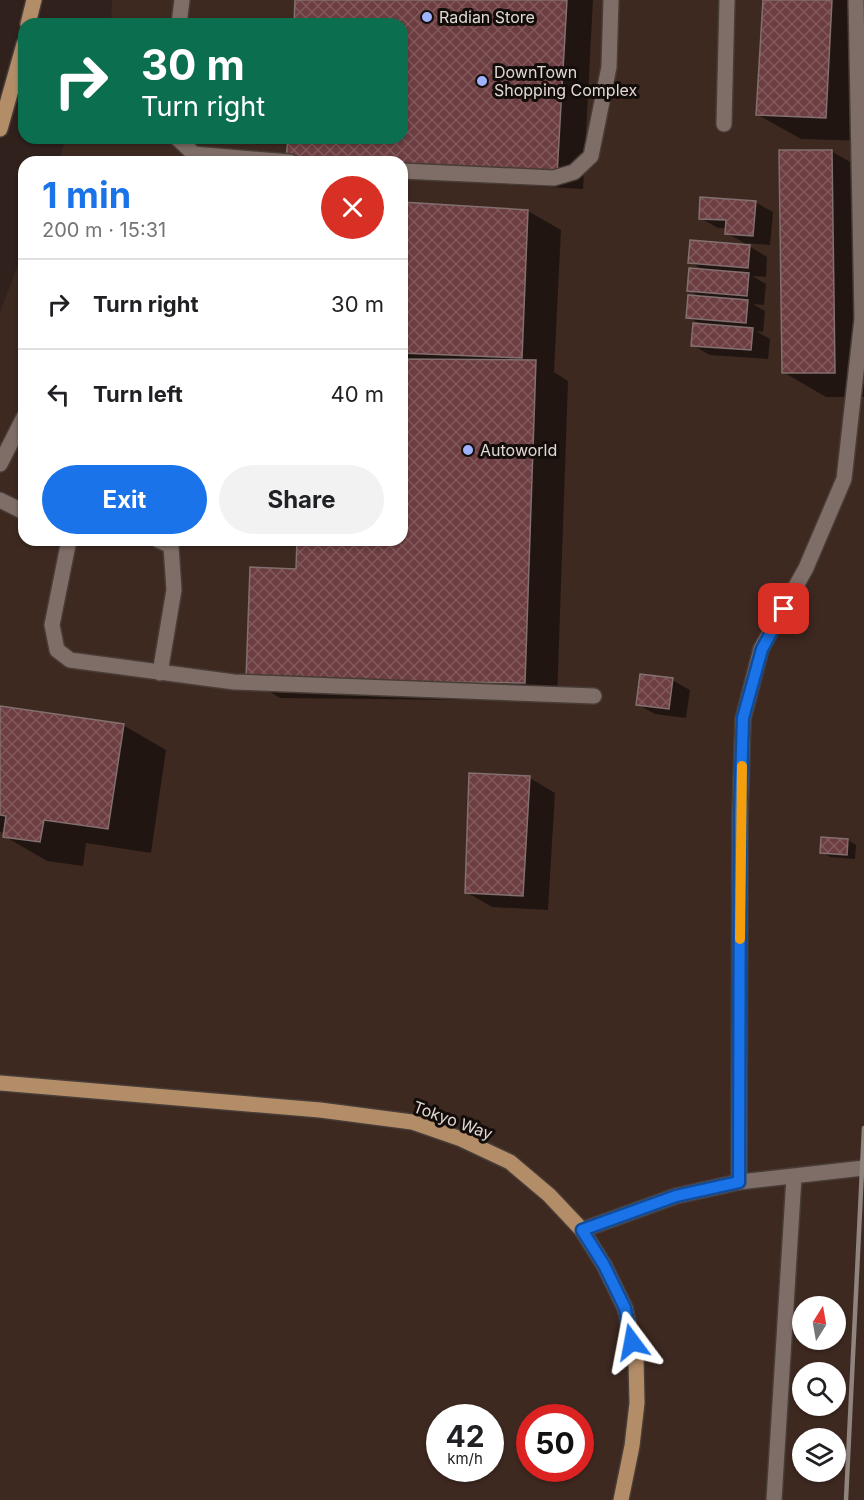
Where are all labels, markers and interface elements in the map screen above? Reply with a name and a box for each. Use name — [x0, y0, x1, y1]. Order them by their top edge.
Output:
place label: Radian Store — [439, 7, 535, 27]
marker: Radian Store — [420, 10, 434, 24]
text: 30 m — [141, 39, 245, 90]
icon: right — [42, 42, 120, 120]
place label: DownTown Shopping Complex — [494, 62, 637, 100]
marker: DownTown Shopping Complex — [475, 74, 489, 88]
text: Turn right — [141, 90, 265, 123]
text: 1 min — [42, 173, 131, 217]
button: close — [321, 176, 384, 239]
text: 200 m · 15:31 — [42, 218, 166, 242]
icon: right — [42, 288, 75, 321]
text: Turn right — [93, 291, 199, 317]
text: 30 m — [331, 291, 384, 317]
icon: left — [42, 378, 75, 411]
text: Turn left — [93, 381, 183, 407]
text: 40 m — [330, 381, 384, 407]
place label: Autoworld — [480, 440, 557, 460]
marker: Autoworld — [461, 443, 475, 457]
button: Exit — [42, 465, 207, 534]
button: Share — [219, 465, 384, 534]
pin — [758, 583, 809, 634]
icon: arrive — [767, 592, 800, 625]
street label: Tokyo Way — [411, 1096, 495, 1144]
north arrow — [792, 1296, 846, 1350]
map controls — [792, 1296, 846, 1482]
position arrow — [600, 1310, 664, 1374]
button: search — [792, 1362, 846, 1416]
speed limit sign: 50 — [516, 1404, 594, 1482]
text: 42 — [445, 1418, 485, 1454]
button: layers — [792, 1428, 846, 1482]
text: km/h — [447, 1449, 483, 1468]

